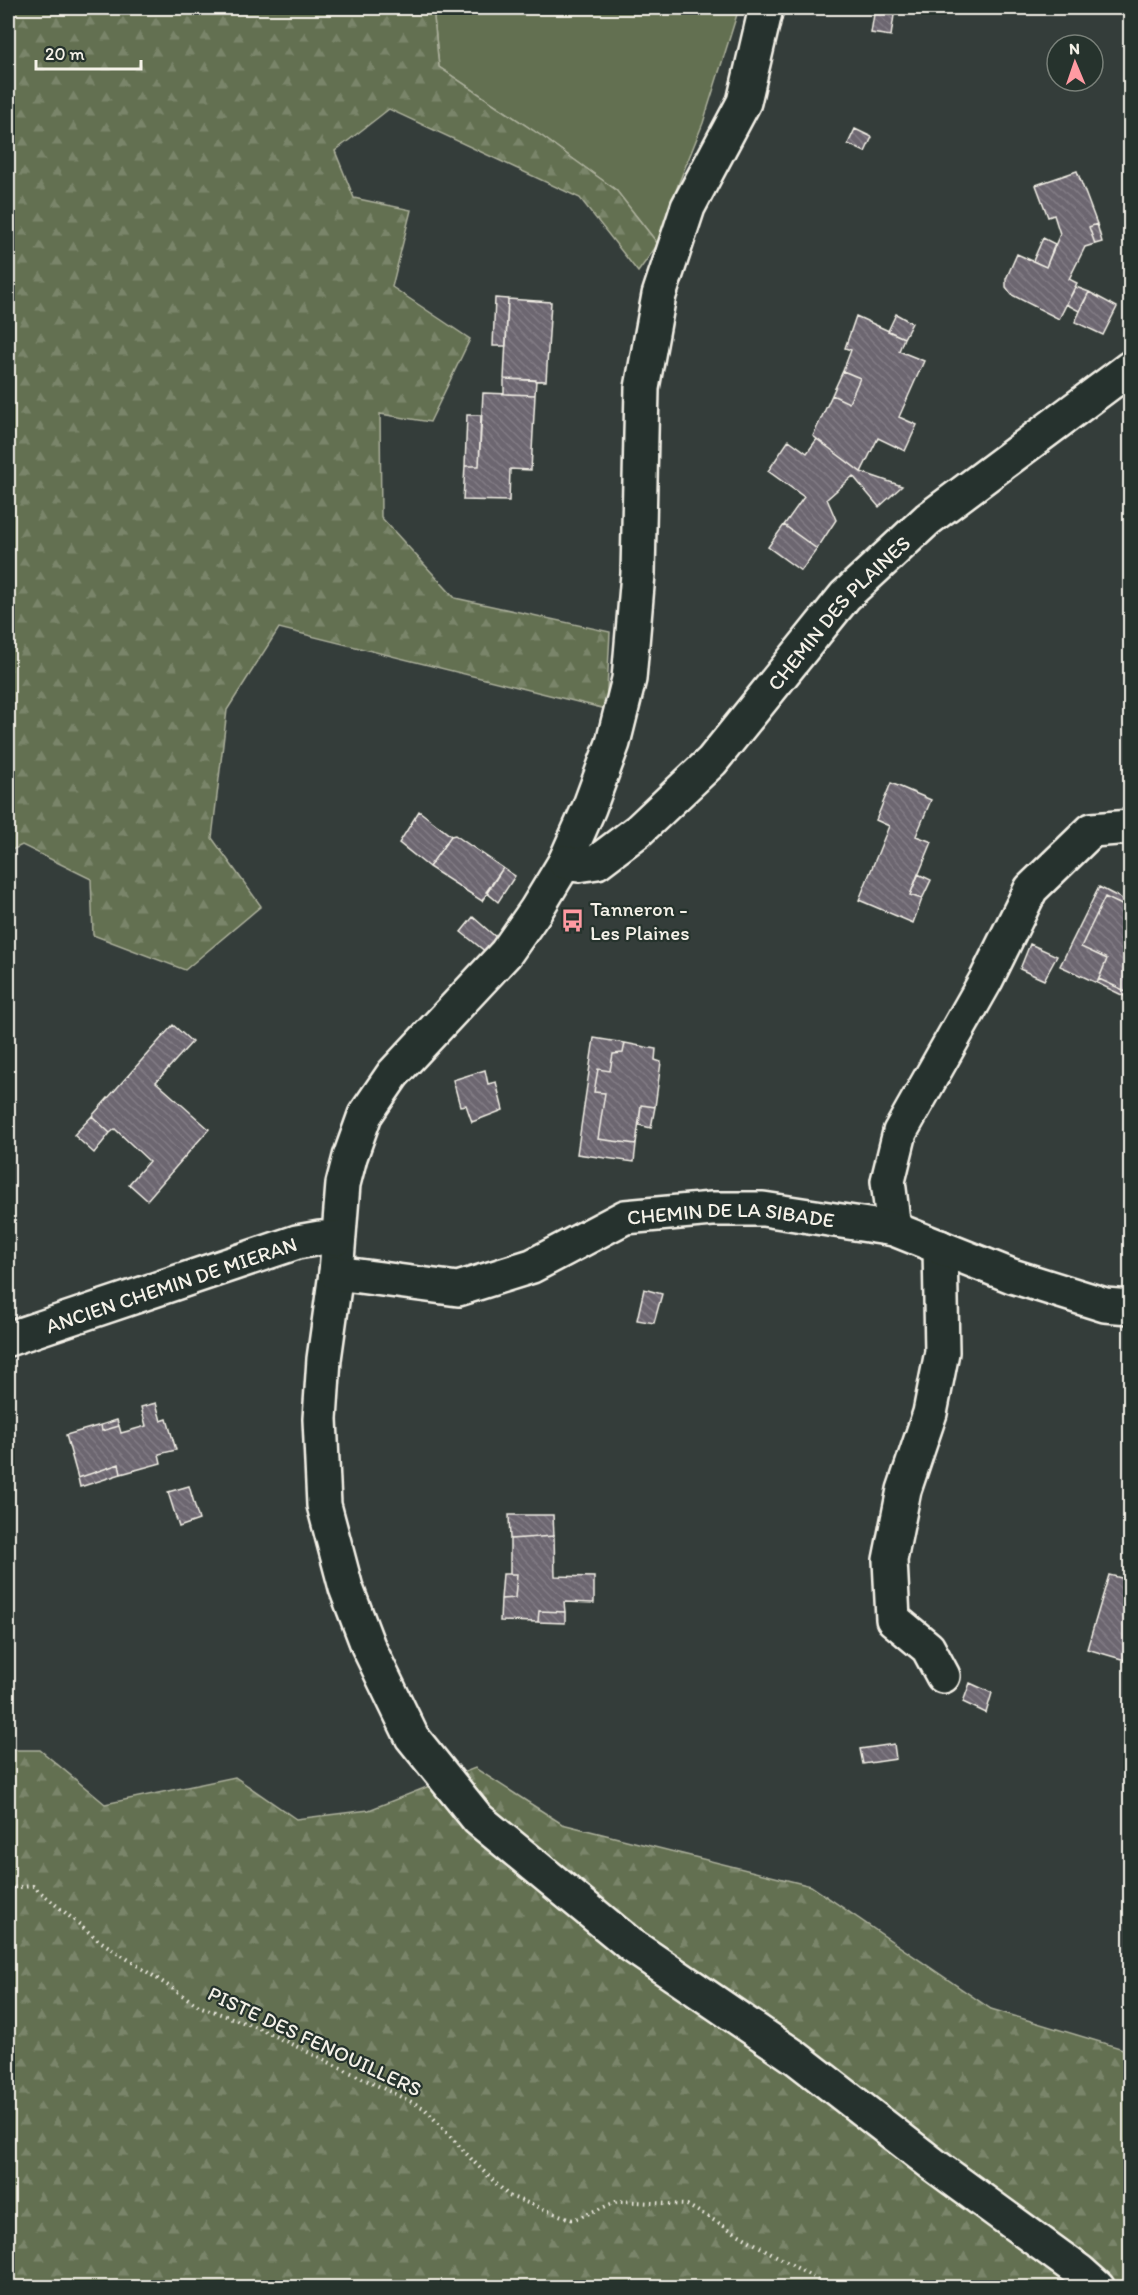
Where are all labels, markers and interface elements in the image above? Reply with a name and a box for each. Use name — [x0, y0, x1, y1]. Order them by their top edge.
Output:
scale bar — [36, 33, 141, 71]
north arrow — [1045, 33, 1105, 93]
text: N — [1069, 39, 1080, 58]
text: 20 m — [45, 43, 85, 65]
street label: CHEMIN DES PLAINES — [762, 530, 915, 695]
place label: Tanneron - Les Plaines — [590, 896, 690, 945]
bus stop icon: Tanneron - Les Plaines — [559, 907, 585, 933]
street label: CHEMIN DE LA SIBADE — [626, 1196, 836, 1232]
street label: ANCIEN CHEMIN DE MIERAN — [42, 1230, 300, 1338]
street label: PISTE DES FENOUILLERS — [204, 1980, 426, 2102]

